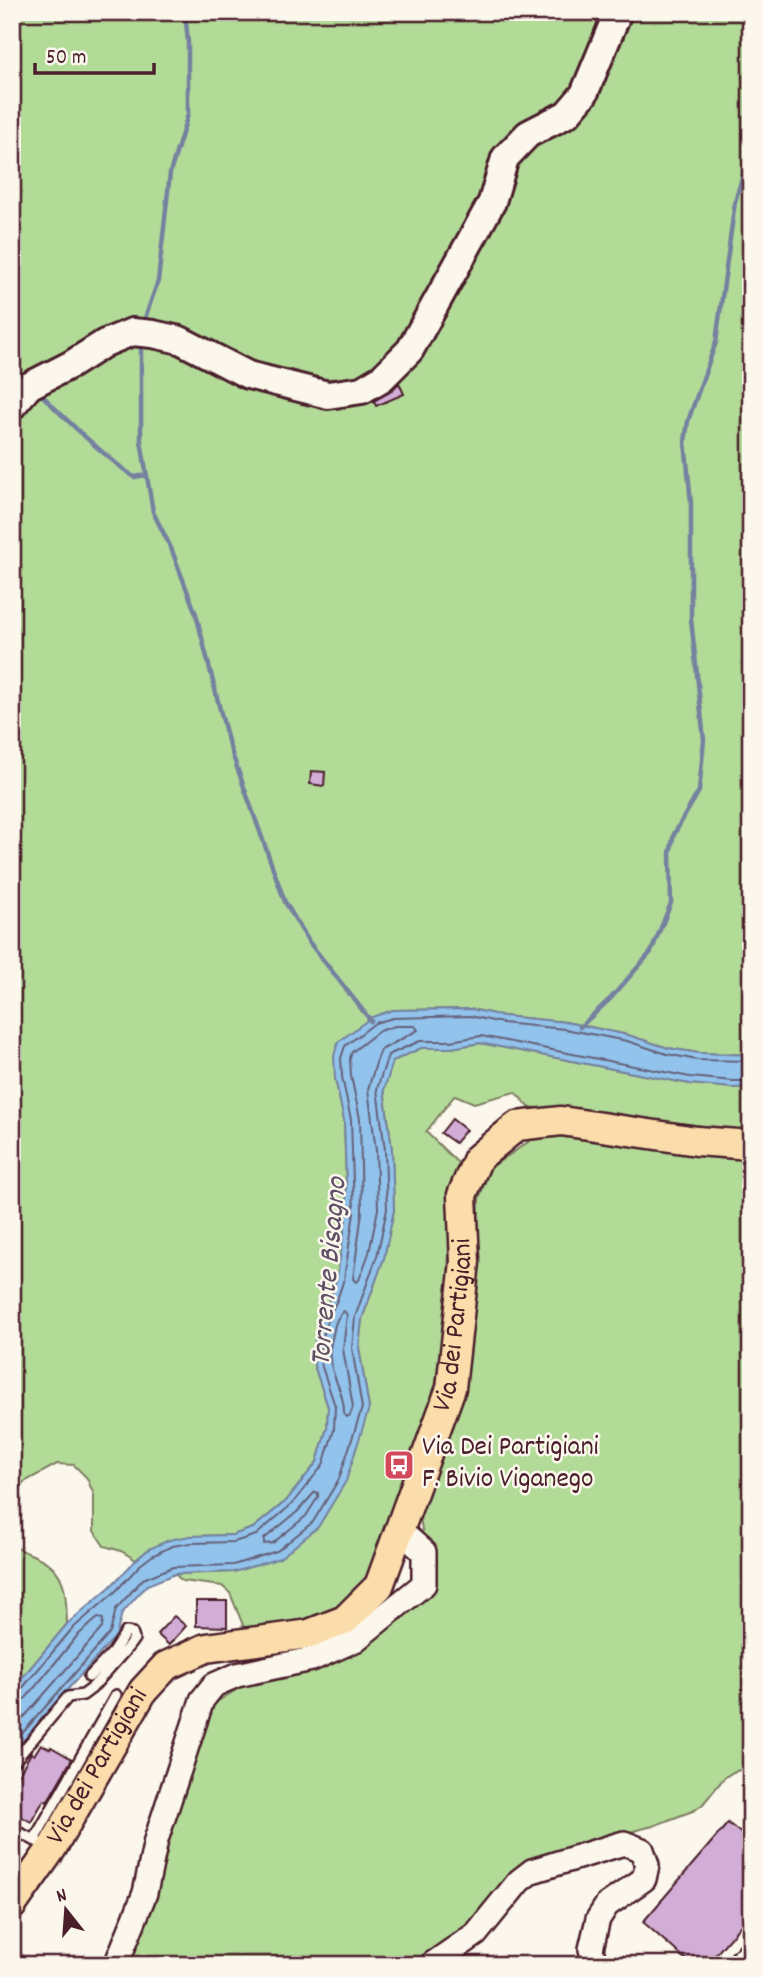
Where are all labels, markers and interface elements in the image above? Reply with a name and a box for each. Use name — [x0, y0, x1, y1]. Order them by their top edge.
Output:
scale bar — [35, 32, 154, 76]
text: 50 m — [46, 44, 86, 74]
water label: Torrente Bisagno — [301, 1174, 361, 1368]
street label: Via dei Partigiani — [424, 1237, 486, 1418]
place label: Via Dei Partigiani F. Bivio Viganego — [422, 1429, 599, 1501]
bus stop icon: Via Dei Partigiani F. Bivio Viganego — [382, 1448, 416, 1482]
street label: Via dei Partigiani — [38, 1681, 160, 1853]
north arrow — [32, 1876, 102, 1946]
text: N — [54, 1883, 70, 1911]

